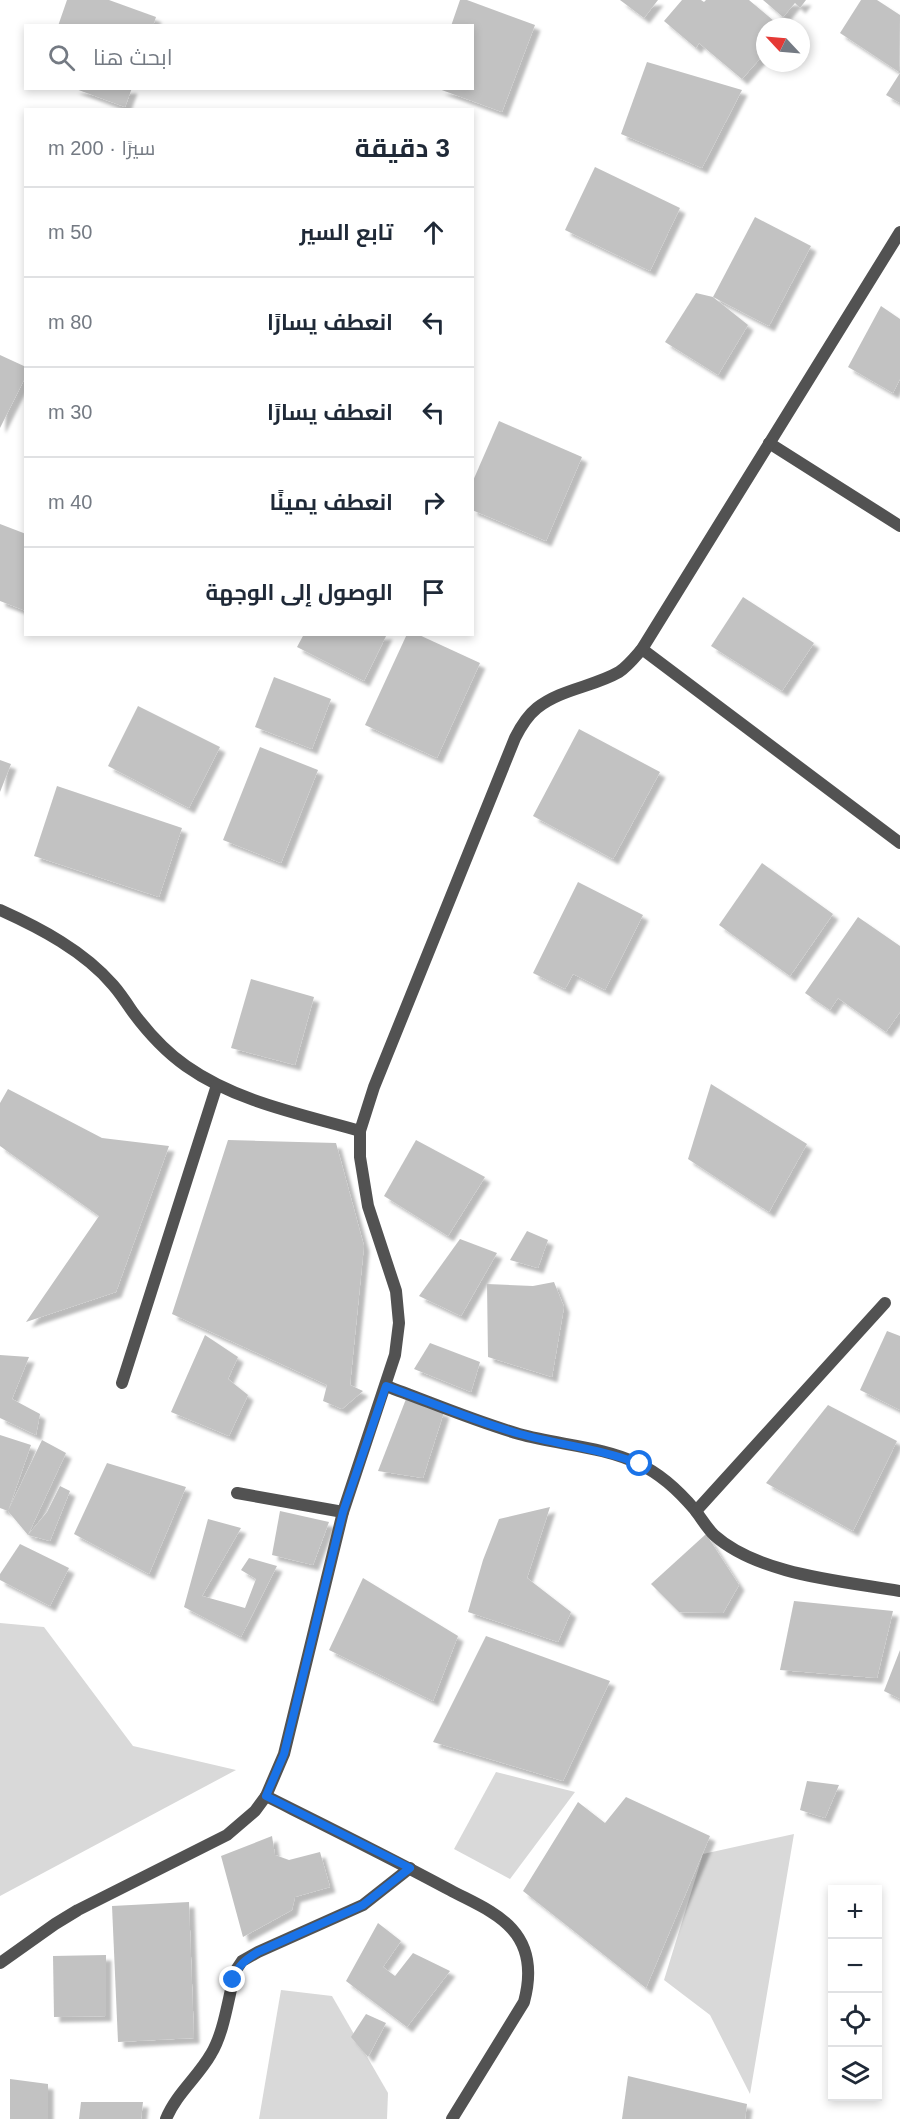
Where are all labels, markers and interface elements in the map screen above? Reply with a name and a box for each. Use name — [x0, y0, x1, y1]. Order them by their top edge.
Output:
north arrow — [756, 18, 810, 72]
search box — [24, 24, 474, 90]
icon: search — [45, 41, 78, 74]
text: ابحث هنا — [93, 45, 173, 70]
text: 3 دقيقة — [355, 133, 450, 163]
text: سيرًا · 200 m — [48, 137, 155, 159]
icon: ahead — [417, 216, 450, 249]
text: تابع السير — [299, 220, 393, 245]
text: 50 m — [48, 221, 92, 243]
icon: left — [417, 306, 450, 339]
text: انعطف يسارًا — [267, 310, 393, 335]
text: 80 m — [48, 311, 92, 333]
icon: left — [417, 396, 450, 429]
text: انعطف يسارًا — [267, 400, 393, 425]
text: 30 m — [48, 401, 92, 423]
icon: right — [417, 486, 450, 519]
text: انعطف يمينًا — [270, 490, 393, 515]
text: 40 m — [48, 491, 92, 513]
icon: arrive — [417, 576, 450, 609]
text: الوصول إلى الوجهة — [206, 580, 393, 605]
route start — [626, 1450, 652, 1476]
map controls — [828, 1885, 882, 2101]
button: + — [828, 1885, 882, 1939]
button: − — [828, 1939, 882, 1993]
route end — [219, 1966, 245, 1992]
button: locate — [828, 1993, 882, 2047]
button: layers — [828, 2047, 882, 2101]

